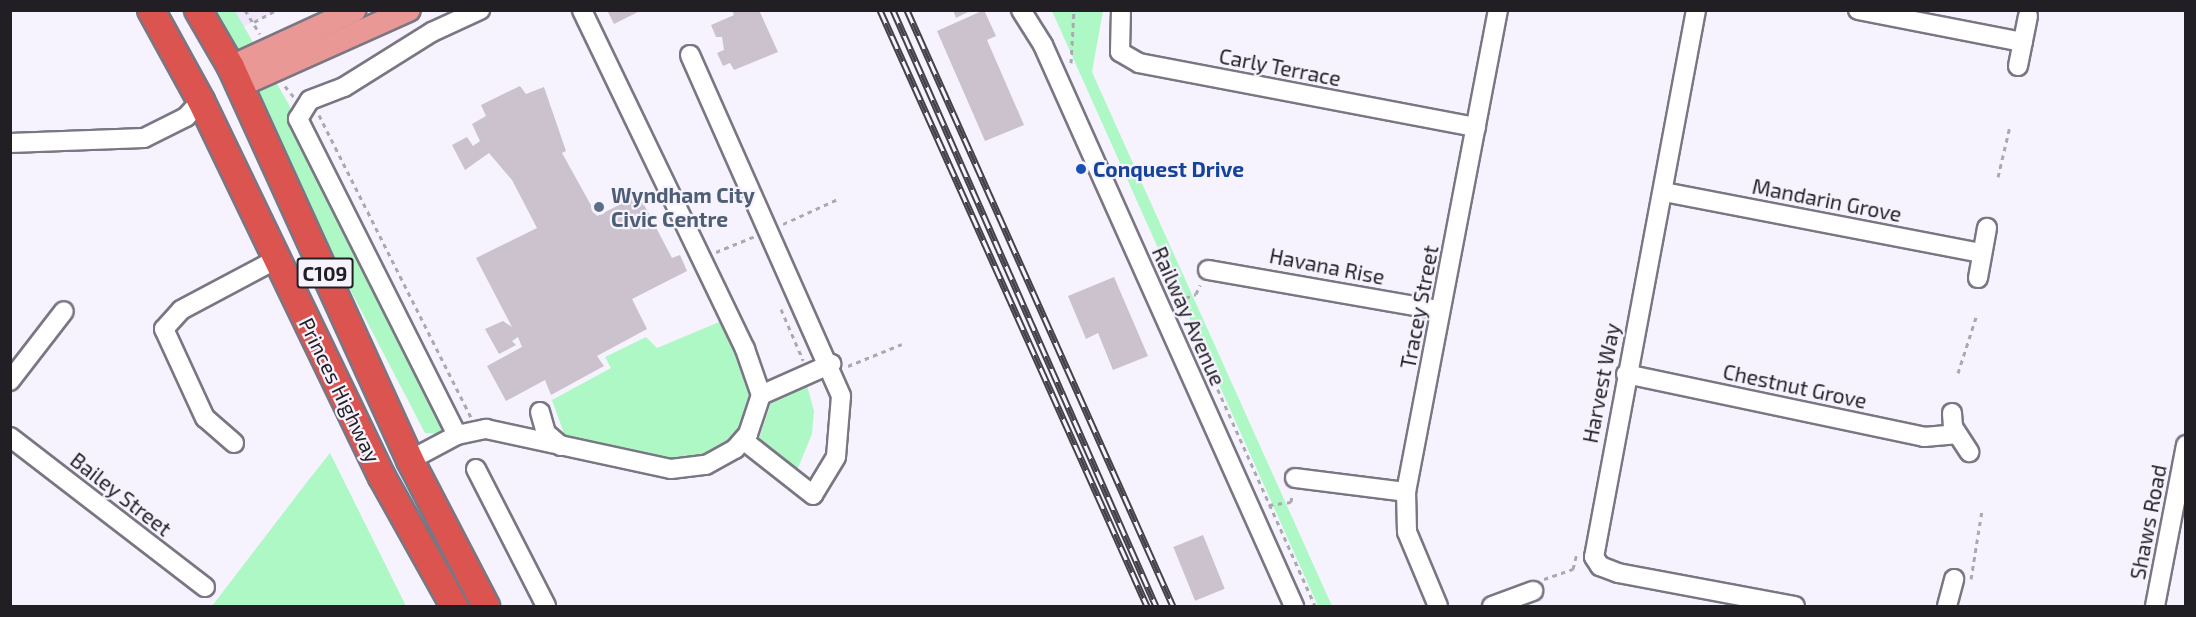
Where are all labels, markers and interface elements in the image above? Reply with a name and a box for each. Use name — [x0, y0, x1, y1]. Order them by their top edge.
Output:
street label: Carly Terrace — [1217, 43, 1343, 91]
place label: Conquest Drive — [1093, 156, 1244, 182]
marker: Conquest Drive — [1074, 162, 1088, 176]
street label: Mandarin Grove — [1750, 173, 1904, 227]
place label: Wyndham City Civic Centre — [611, 182, 755, 232]
marker: Wyndham City Civic Centre — [592, 200, 606, 214]
street label: Railway Avenue — [1147, 242, 1231, 390]
street label: Havana Rise — [1267, 243, 1387, 289]
street label: Tracey Street — [1395, 243, 1443, 371]
road number: C109 — [296, 256, 354, 290]
street label: Princes Highway — [294, 313, 386, 467]
street label: Harvest Way — [1577, 321, 1625, 445]
street label: Chestnut Grove — [1721, 358, 1869, 414]
street label: Bailey Street — [65, 447, 177, 541]
street label: Shaws Road — [2125, 462, 2171, 582]

